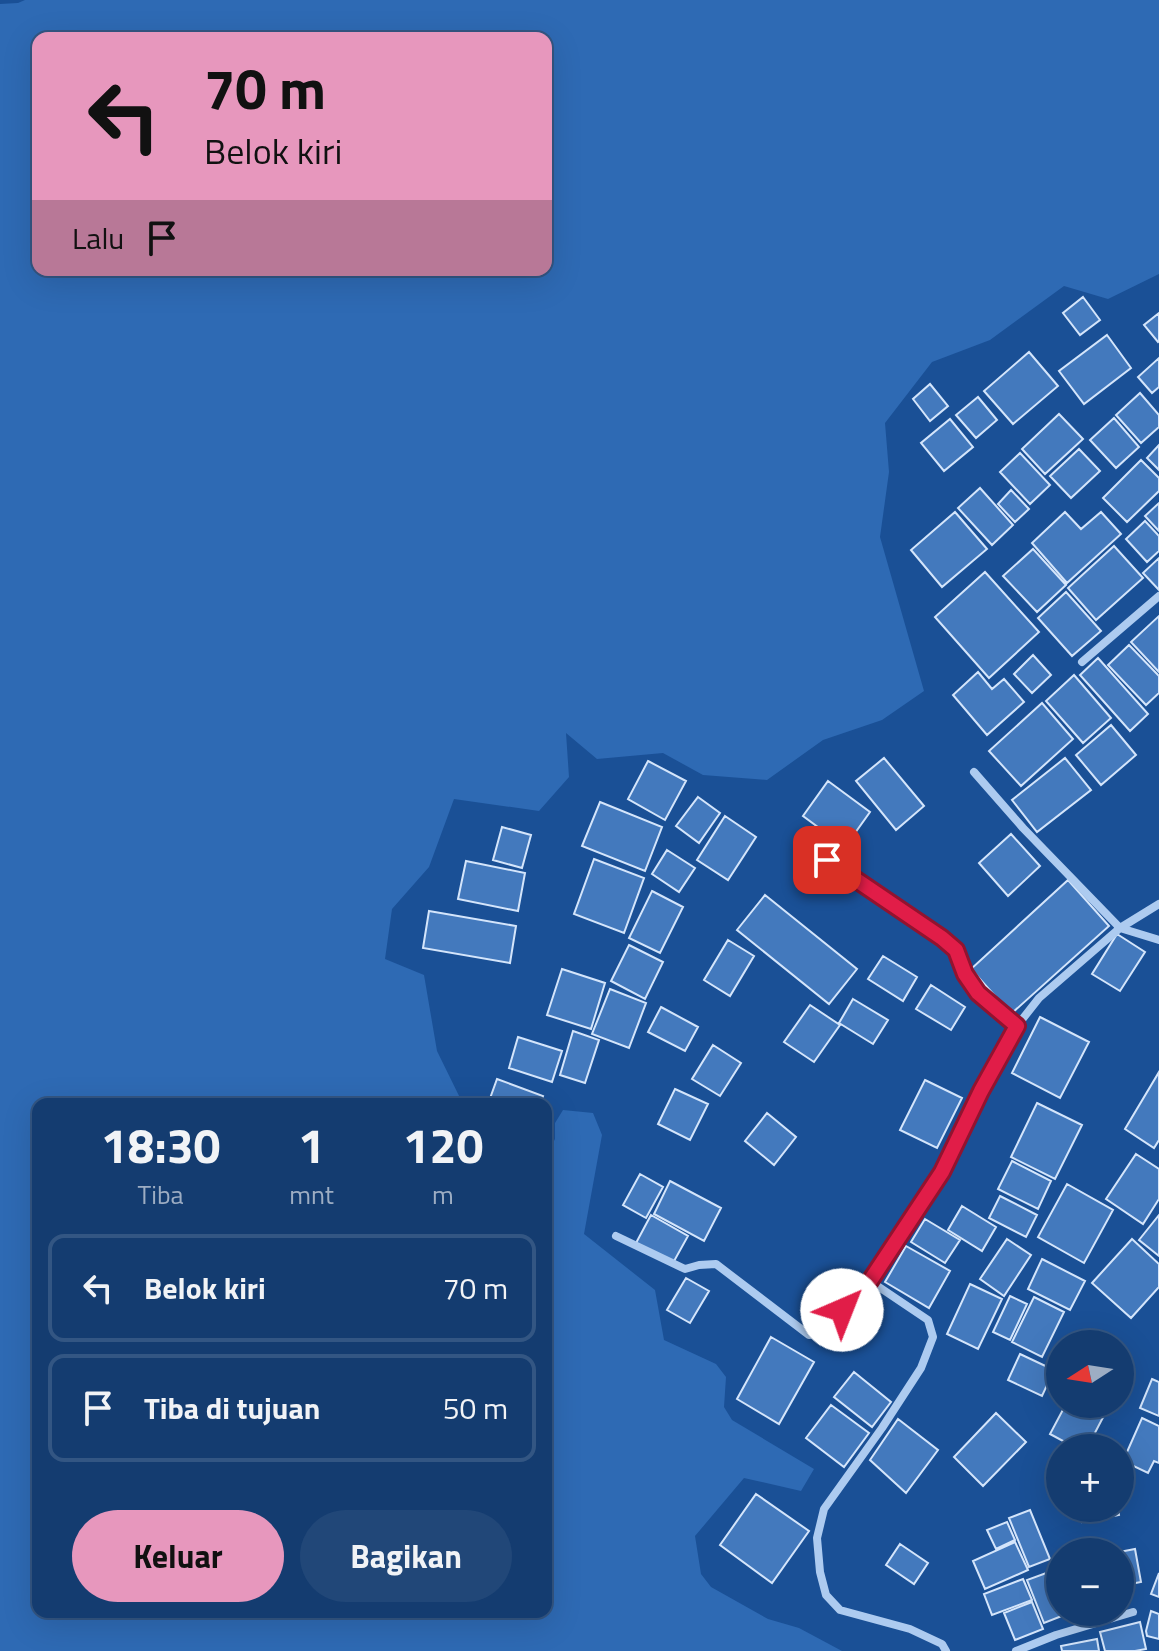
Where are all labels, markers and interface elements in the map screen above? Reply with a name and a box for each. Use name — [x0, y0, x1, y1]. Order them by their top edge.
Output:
text: 70 m — [204, 46, 326, 131]
icon: left — [72, 64, 176, 168]
text: Belok kiri — [204, 123, 342, 178]
text: Lalu — [72, 215, 124, 261]
icon: arrive — [140, 216, 184, 260]
pin — [793, 826, 861, 894]
icon: arrive — [805, 838, 849, 882]
text: 18:30 — [101, 1109, 221, 1182]
text: 1 — [298, 1109, 325, 1182]
text: 120 — [403, 1109, 483, 1182]
text: Tiba — [138, 1175, 184, 1214]
text: mnt — [289, 1175, 334, 1214]
text: m — [432, 1175, 454, 1214]
text: Belok kiri — [144, 1265, 266, 1311]
text: 70 m — [443, 1265, 508, 1311]
icon: left — [76, 1266, 120, 1310]
position arrow — [800, 1268, 884, 1352]
north arrow — [1046, 1330, 1134, 1418]
map controls — [1046, 1330, 1134, 1626]
text: Tiba di tujuan — [144, 1385, 320, 1431]
text: 50 m — [443, 1385, 508, 1431]
icon: arrive — [76, 1386, 120, 1430]
button: + — [1046, 1434, 1134, 1522]
button: Keluar — [72, 1510, 284, 1602]
button: Bagikan — [300, 1510, 512, 1602]
button: − — [1046, 1538, 1134, 1626]

